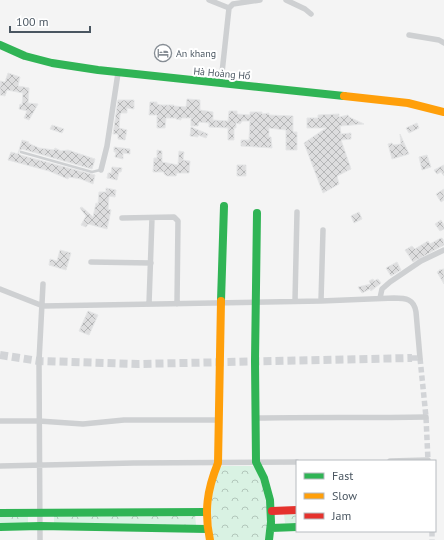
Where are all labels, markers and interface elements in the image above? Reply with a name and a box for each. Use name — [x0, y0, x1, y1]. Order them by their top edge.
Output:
scale bar — [10, 8, 90, 34]
text: 100 m — [16, 14, 49, 29]
hotel icon: An khang — [153, 43, 173, 63]
place label: An khang — [176, 47, 216, 60]
street label: Hà Hoàng Hổ — [193, 65, 251, 83]
legend — [296, 460, 436, 532]
text: Fast — [332, 468, 353, 483]
text: Slow — [332, 488, 357, 503]
text: Jam — [331, 508, 351, 523]

